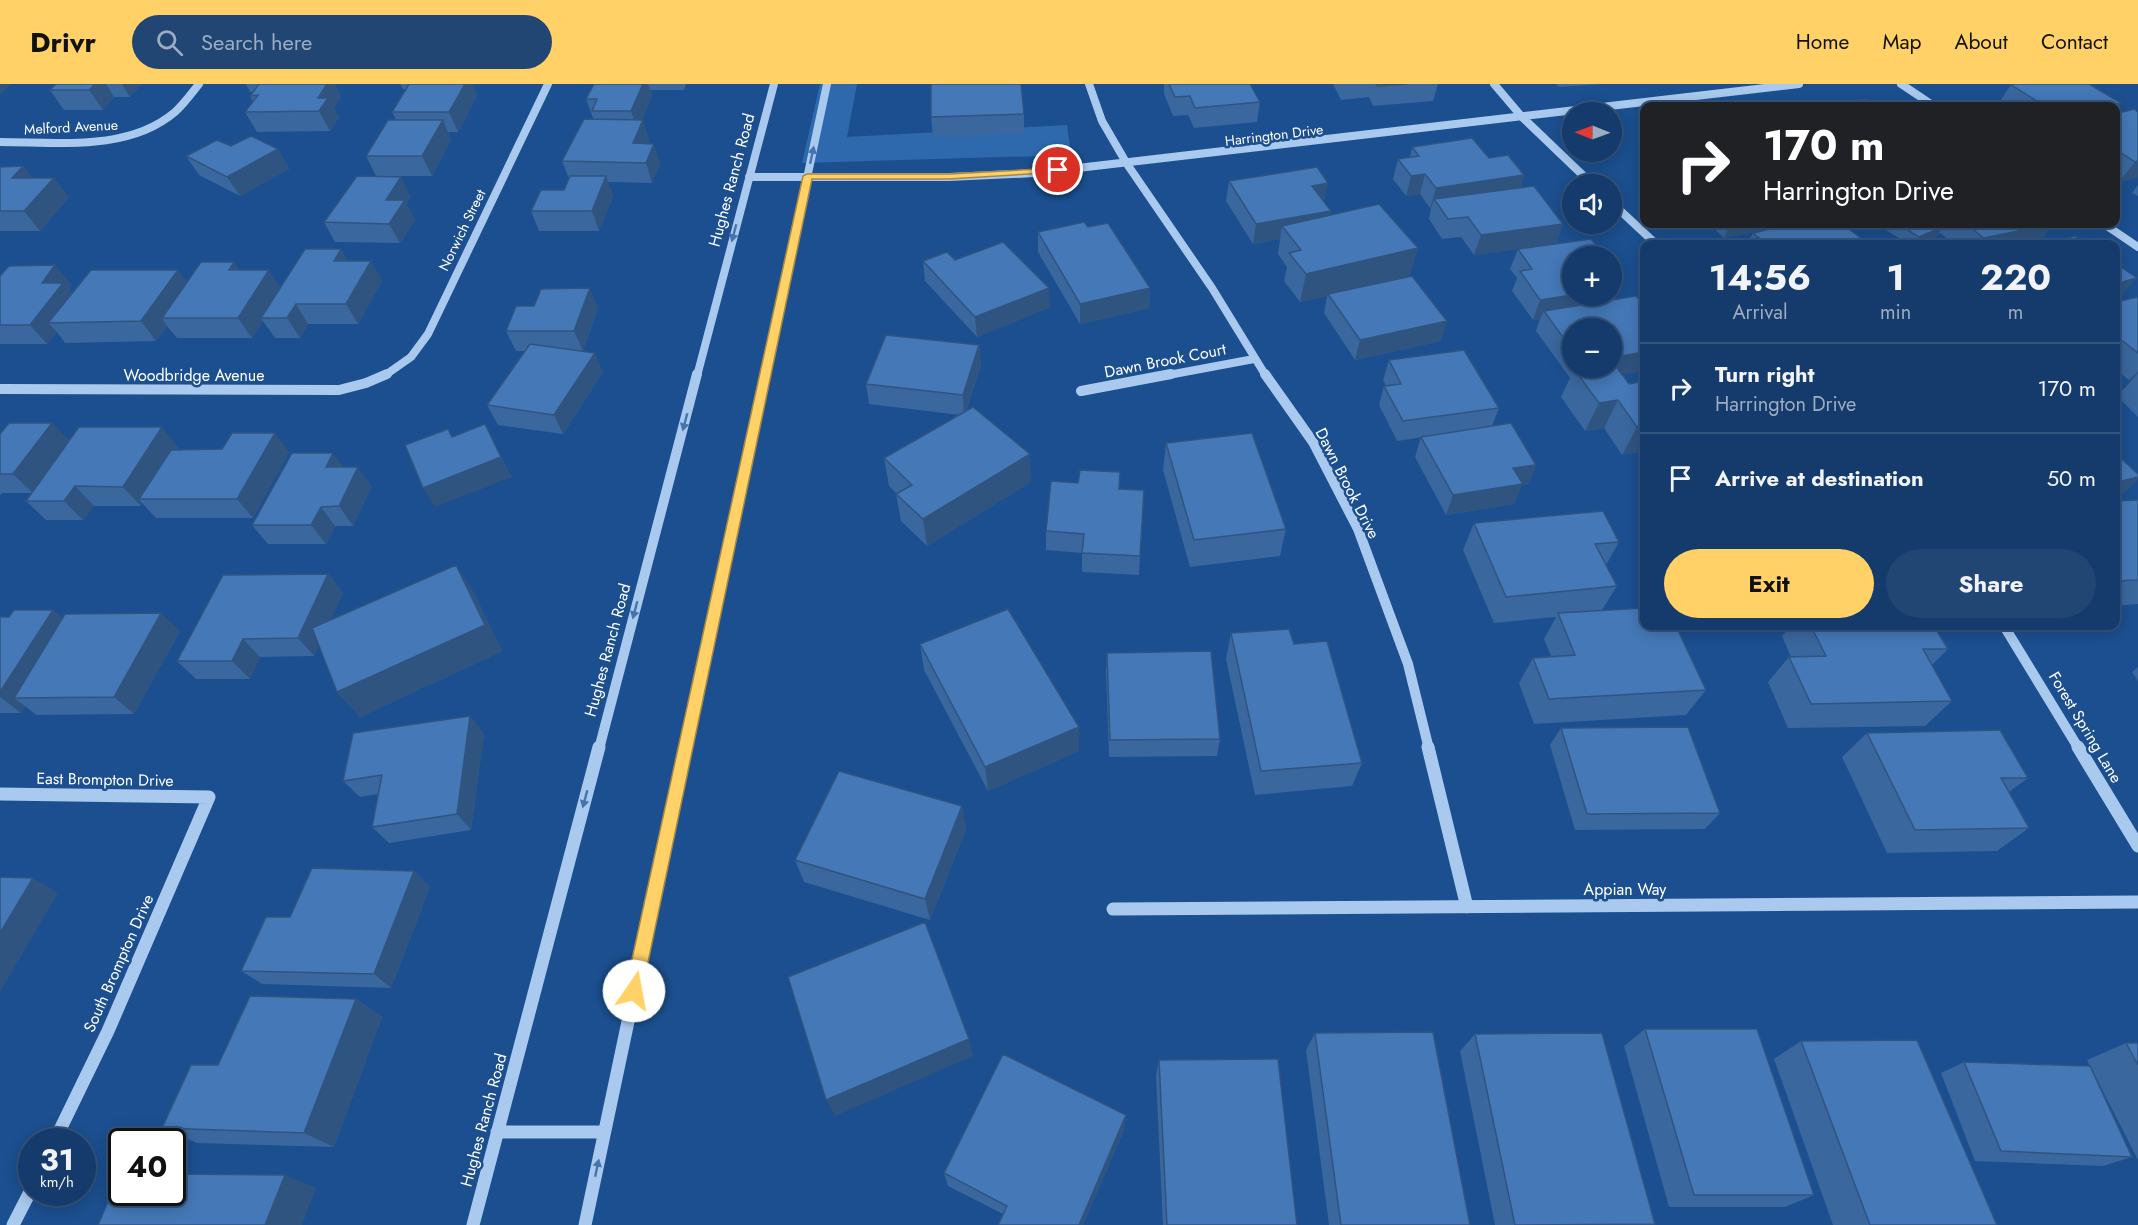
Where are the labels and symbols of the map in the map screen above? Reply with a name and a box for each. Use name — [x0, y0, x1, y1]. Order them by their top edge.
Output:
north arrow — [1562, 102, 1622, 162]
street label: Hughes Ranch Road — [703, 111, 760, 249]
street label: Melford Avenue — [24, 115, 118, 139]
street label: Harrington Drive — [1224, 119, 1324, 151]
pin — [1032, 144, 1083, 195]
one-way arrow — [808, 146, 817, 165]
street label: Norwich Street — [434, 185, 491, 274]
one-way arrow — [729, 224, 739, 242]
street label: Dawn Brook Court — [1102, 337, 1228, 384]
street label: Woodbridge Avenue — [123, 364, 265, 387]
one-way arrow — [679, 413, 689, 431]
street label: Dawn Brook Drive — [1310, 424, 1385, 543]
street label: Hughes Ranch Road — [579, 581, 636, 719]
one-way arrow — [630, 601, 639, 619]
street label: Forest Spring Lane — [2043, 667, 2128, 787]
street label: East Brompton Drive — [36, 767, 174, 792]
one-way arrow — [580, 790, 589, 808]
street label: Appian Way — [1584, 878, 1667, 901]
street label: South Brompton Drive — [78, 891, 159, 1036]
position arrow — [602, 959, 666, 1023]
street label: Hughes Ranch Road — [455, 1051, 512, 1189]
speed limit sign: 40 — [108, 1128, 186, 1206]
one-way arrow — [593, 1158, 602, 1177]

